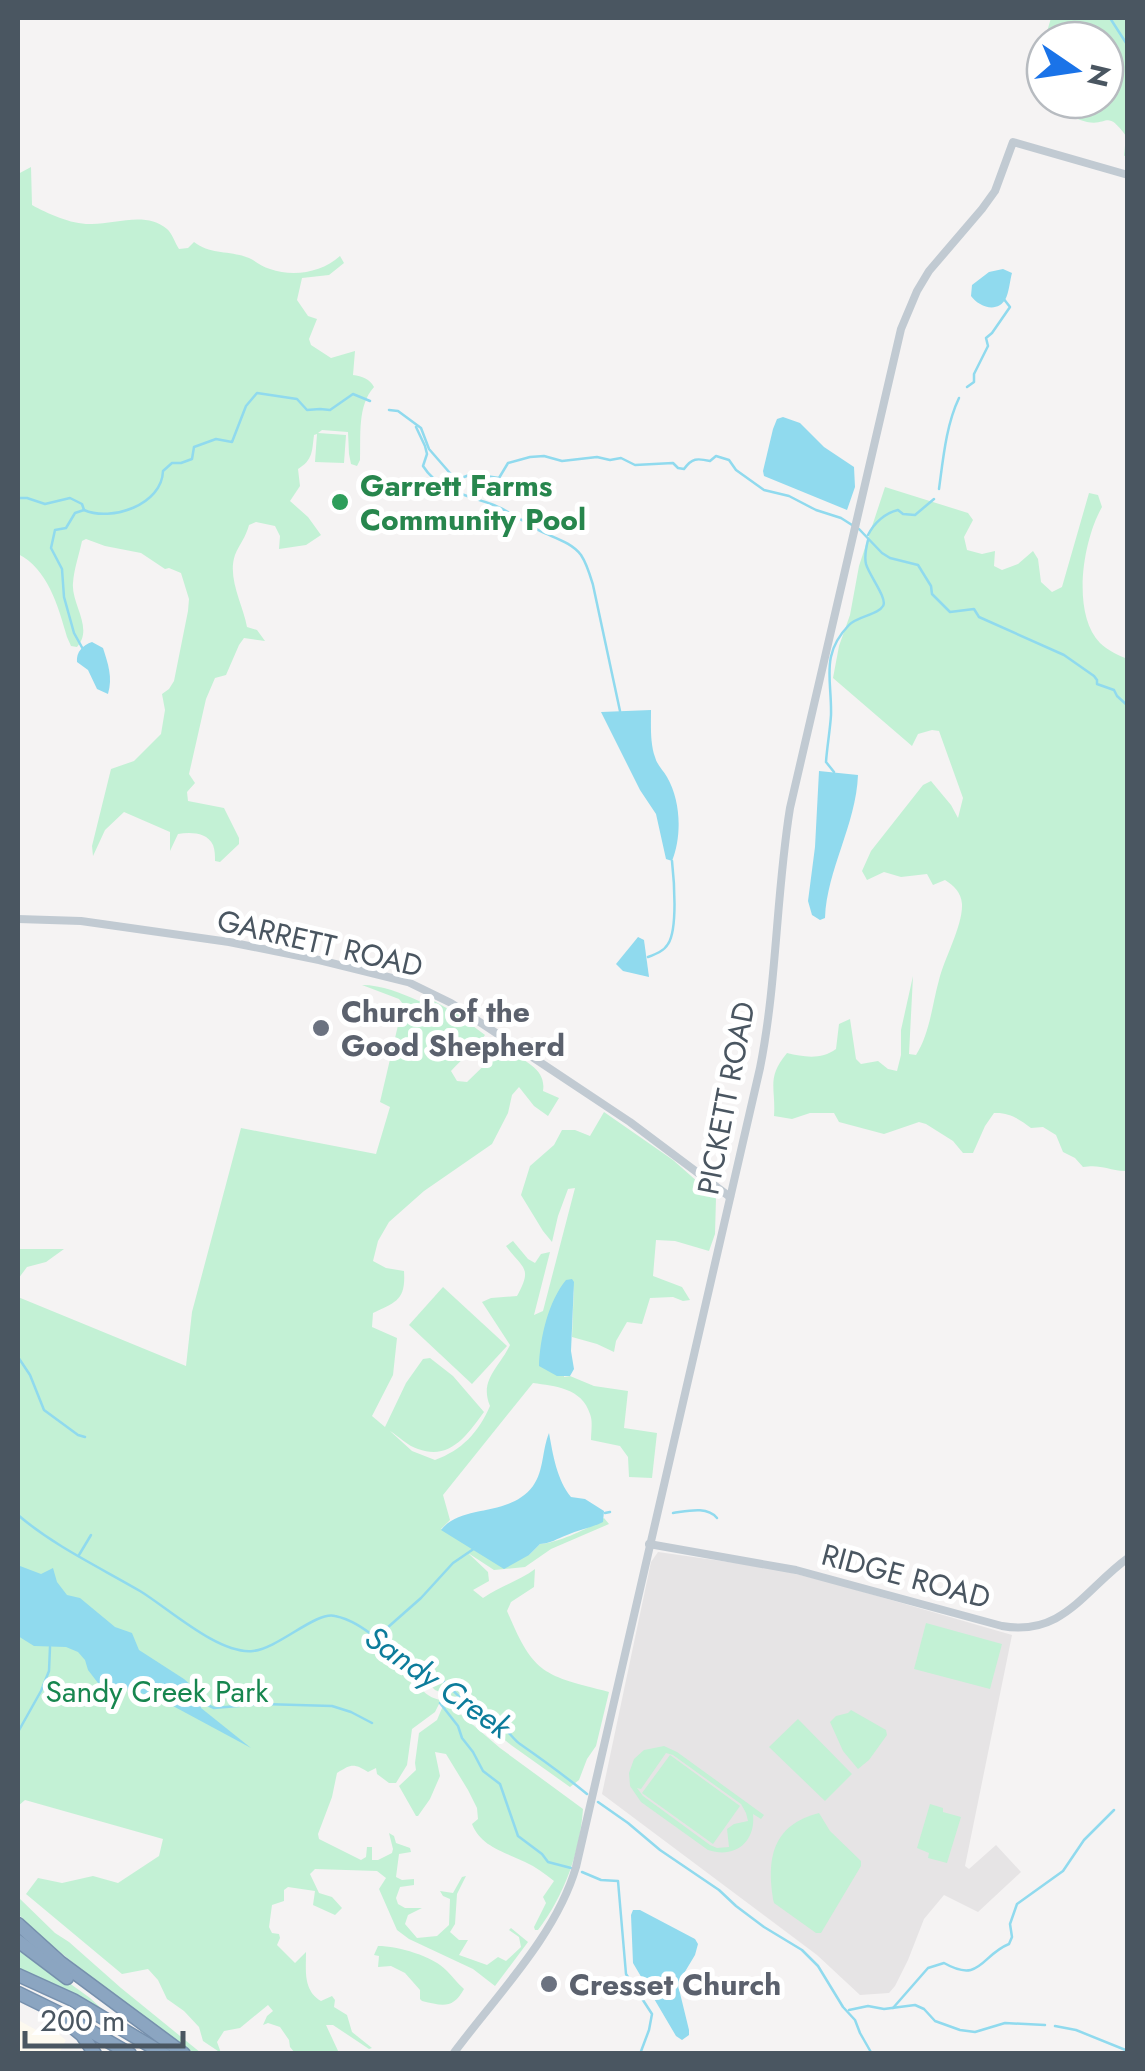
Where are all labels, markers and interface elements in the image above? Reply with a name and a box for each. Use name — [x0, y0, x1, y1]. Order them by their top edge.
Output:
north arrow — [1025, 20, 1125, 120]
text: N — [1076, 60, 1121, 91]
place label: Garrett Farms Community Pool — [360, 464, 586, 541]
marker: Garrett Farms Community Pool — [329, 491, 351, 513]
street label: GARRETT ROAD — [213, 898, 427, 988]
place label: Church of the Good Shepherd — [341, 990, 565, 1067]
street label: PICKETT ROAD — [686, 998, 766, 1198]
marker: Church of the Good Shepherd — [310, 1017, 332, 1039]
street label: RIDGE ROAD — [817, 1533, 995, 1619]
water label: Sandy Creek — [356, 1615, 522, 1750]
park label: Sandy Creek Park — [46, 1670, 269, 1713]
place label: Cresset Church — [569, 1963, 781, 2006]
marker: Cresset Church — [538, 1973, 560, 1995]
scale bar — [25, 1986, 182, 2048]
text: 200 m — [40, 1999, 125, 2042]

